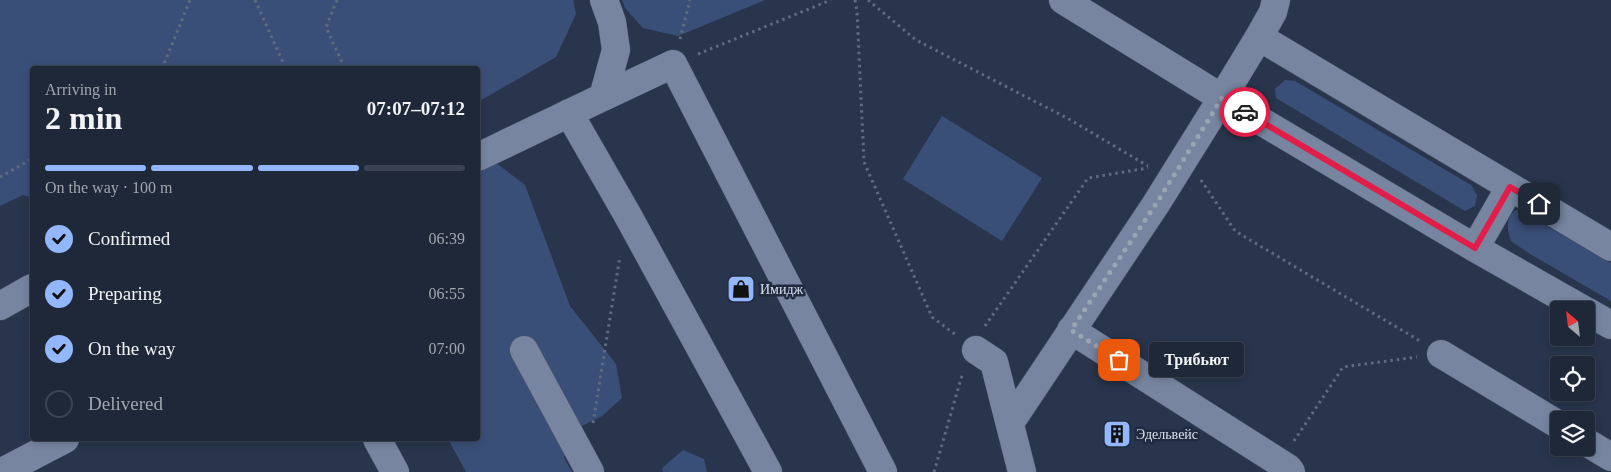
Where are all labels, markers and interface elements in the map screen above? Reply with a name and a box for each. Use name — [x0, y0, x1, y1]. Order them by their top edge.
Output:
text: Arriving in — [45, 81, 117, 98]
courier — [1220, 87, 1270, 137]
text: 07:07–07:12 — [367, 98, 465, 119]
icon: car — [1231, 98, 1259, 126]
text: 2 min — [45, 100, 122, 136]
text: On the way · 100 m — [45, 179, 173, 196]
pin — [1518, 183, 1560, 225]
icon: home — [1525, 190, 1553, 218]
icon: check — [45, 225, 73, 253]
text: Confirmed — [88, 228, 170, 249]
text: 06:39 — [429, 230, 465, 247]
shop icon: Имидж — [726, 274, 756, 304]
icon: check — [45, 280, 73, 308]
place label: Имидж — [760, 282, 804, 297]
text: Preparing — [88, 283, 162, 304]
text: 06:55 — [429, 285, 465, 302]
north arrow — [1550, 301, 1595, 346]
map controls — [1550, 301, 1595, 456]
icon: check — [45, 335, 73, 363]
text: On the way — [88, 338, 176, 359]
pin — [1098, 339, 1140, 381]
text: 07:00 — [429, 340, 465, 357]
callout: Трибьют — [1149, 342, 1244, 378]
icon: bag — [1105, 346, 1133, 374]
text: Трибьют — [1164, 351, 1229, 368]
button: locate — [1550, 356, 1595, 401]
text: Delivered — [88, 393, 163, 414]
button: layers — [1550, 411, 1595, 456]
building icon: Эдельвейс — [1102, 419, 1132, 449]
place label: Эдельвейс — [1136, 427, 1198, 442]

